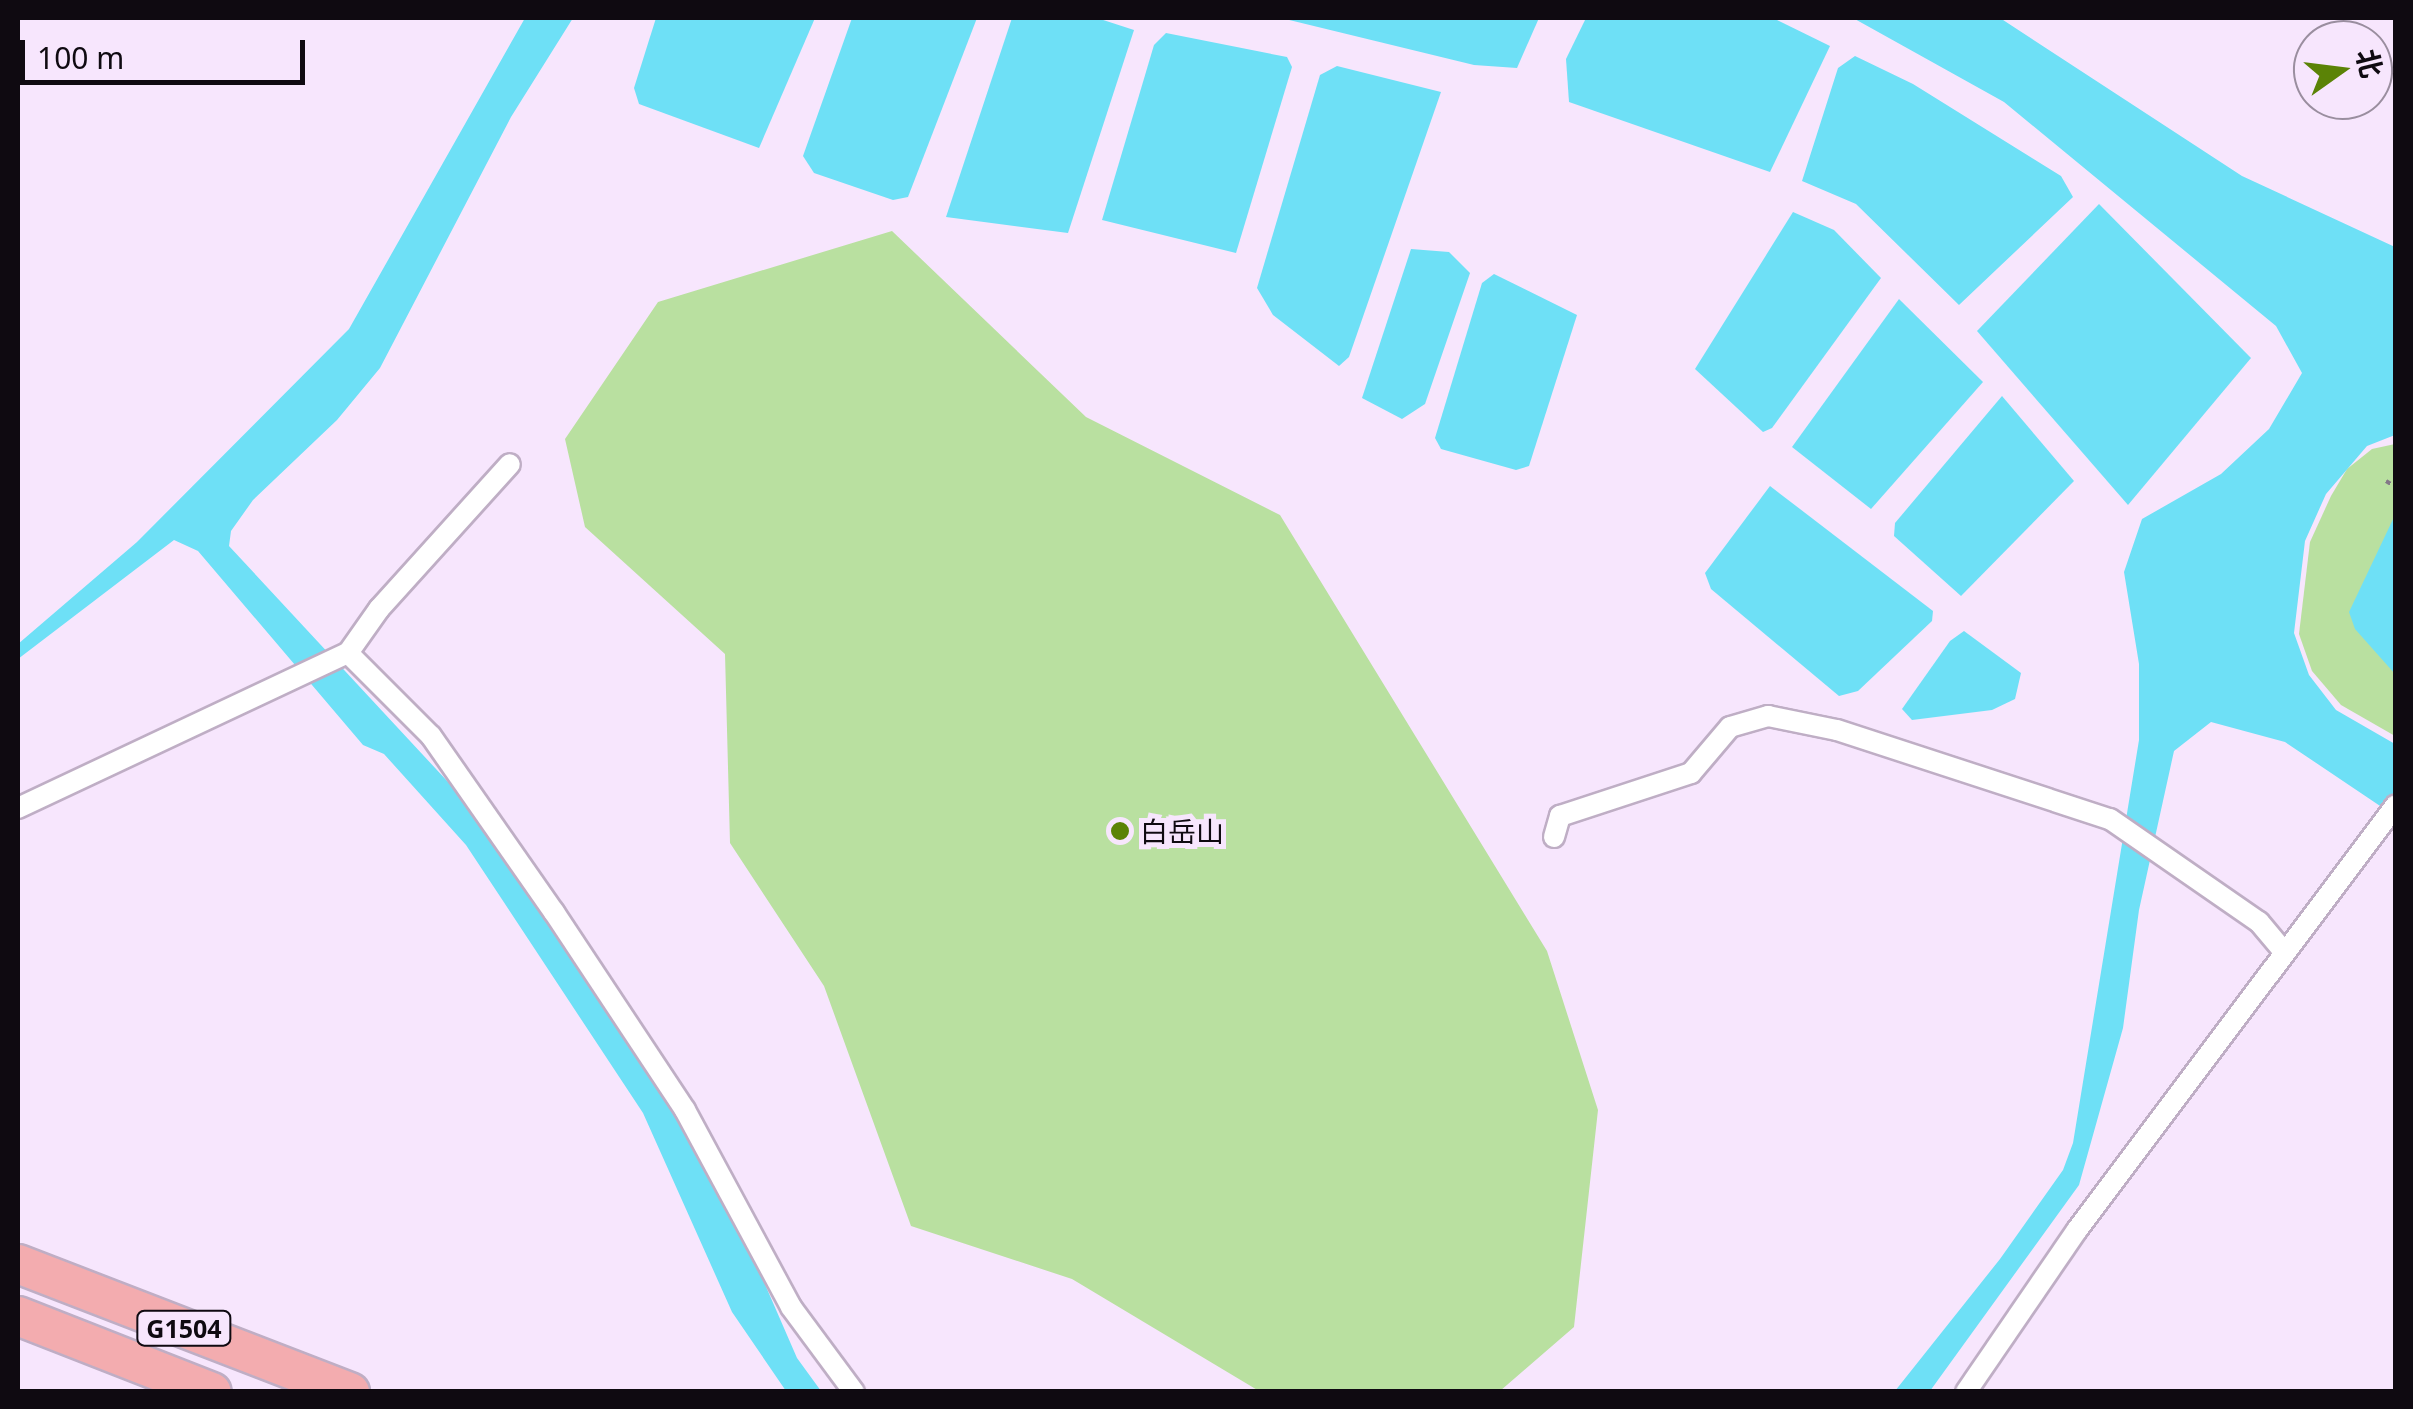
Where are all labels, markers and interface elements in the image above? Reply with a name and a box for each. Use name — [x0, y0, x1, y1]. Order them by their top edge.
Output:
scale bar — [25, 20, 310, 82]
north arrow — [2293, 20, 2393, 120]
text: 100 m — [37, 37, 124, 78]
text: 北 — [2348, 45, 2392, 81]
place label: 白岳山 — [1140, 814, 1224, 848]
marker: 白岳山 — [1109, 820, 1131, 842]
road number: G1504 — [134, 1308, 234, 1348]

